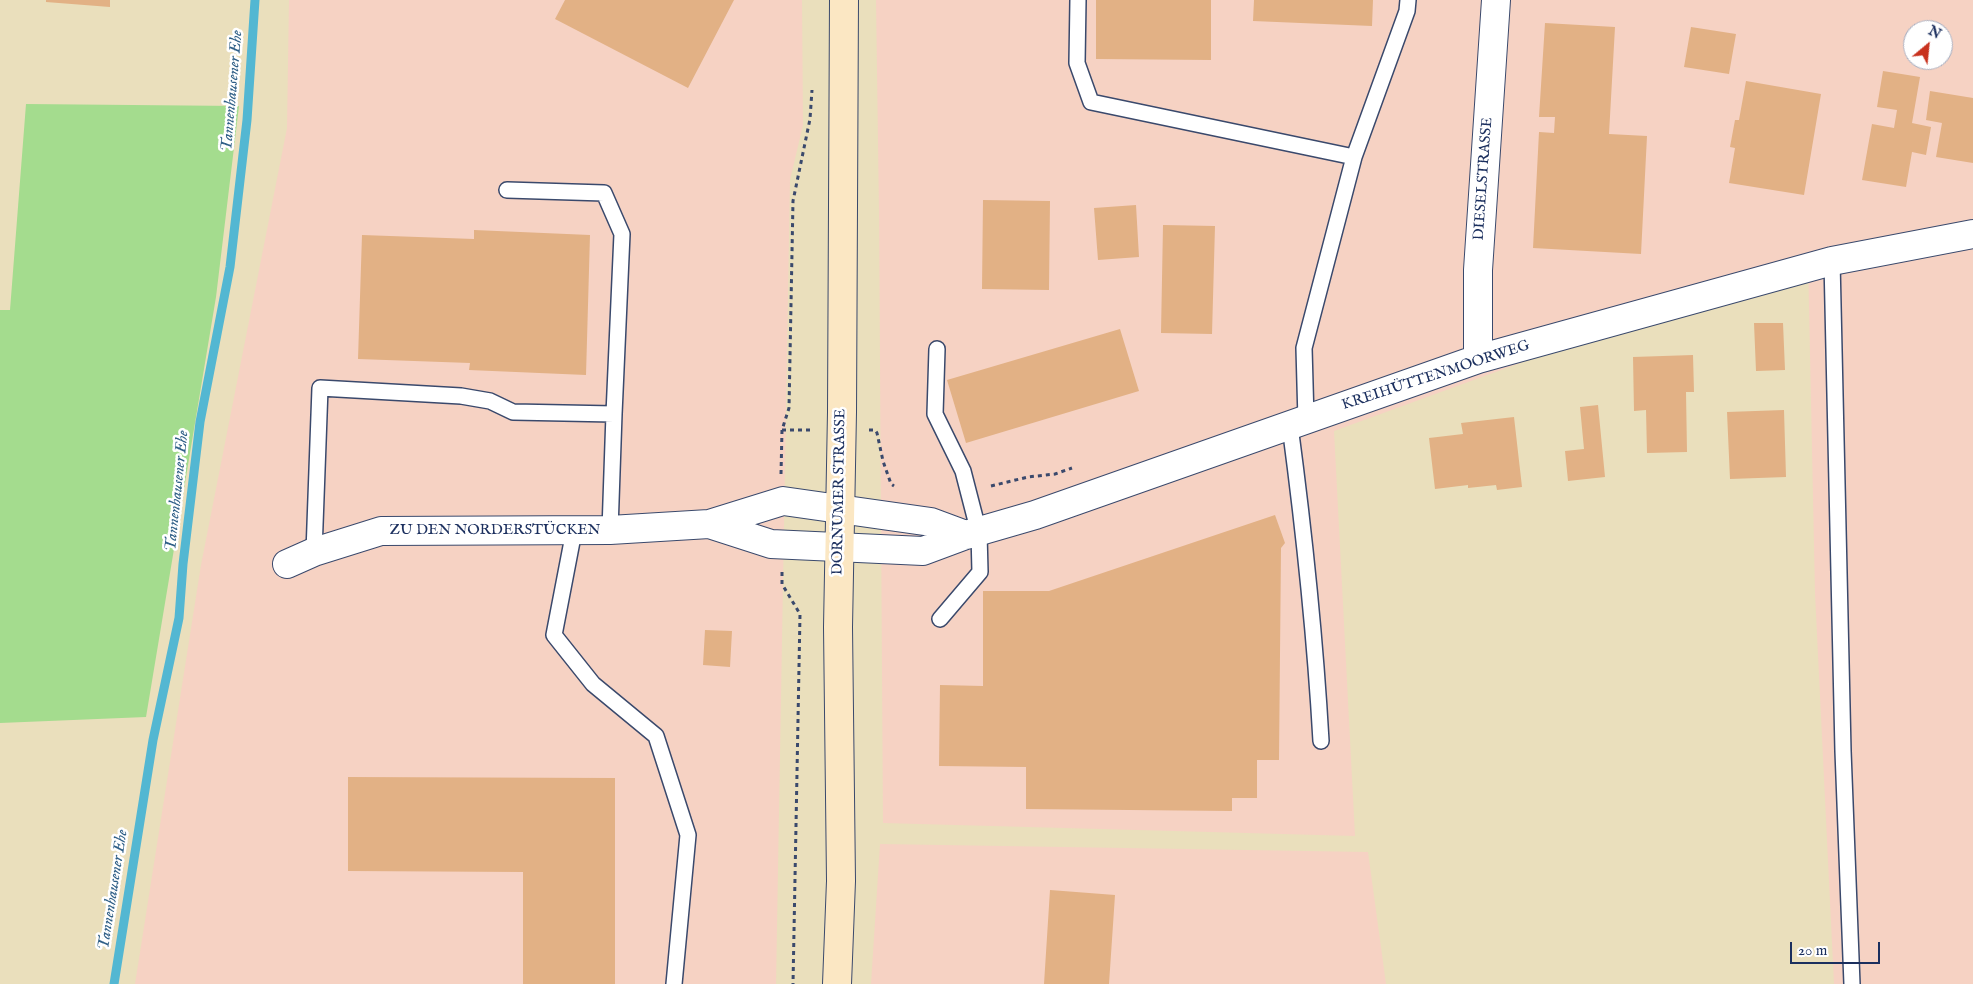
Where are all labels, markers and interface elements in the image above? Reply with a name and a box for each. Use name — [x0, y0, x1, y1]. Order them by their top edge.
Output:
north arrow — [1903, 20, 1953, 70]
text: N — [1925, 22, 1944, 43]
water label: Tannenhausener Ehe — [218, 30, 248, 152]
street label: DIESELSTRASSE — [1471, 117, 1497, 241]
street label: KREIHÜTTENMOORWEG — [1340, 337, 1532, 415]
street label: DORNUMER STRASSE — [830, 409, 850, 575]
water label: Tannenhausener Ehe — [162, 430, 194, 552]
street label: ZU DEN NORDERSTÜCKEN — [389, 522, 601, 540]
water label: Tannenhausener Ehe — [95, 829, 133, 951]
scale bar — [1793, 932, 1883, 964]
text: 20 m — [1798, 941, 1827, 960]

